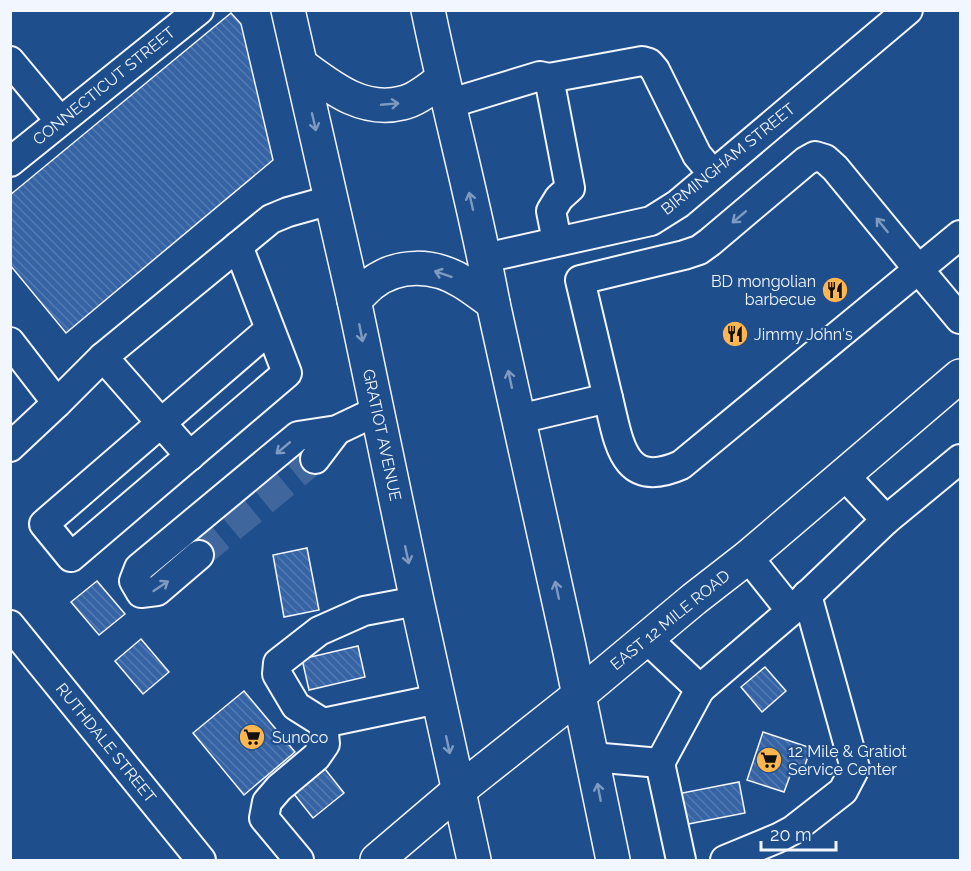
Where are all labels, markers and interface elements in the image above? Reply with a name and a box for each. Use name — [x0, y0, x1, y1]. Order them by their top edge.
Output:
street label: CONNECTICUT STREET — [29, 23, 179, 149]
one-way arrow — [380, 99, 399, 110]
street label: BIRMINGHAM STREET — [657, 99, 799, 219]
one-way arrow — [308, 113, 320, 132]
one-way arrow — [465, 191, 476, 211]
one-way arrow — [732, 210, 747, 224]
one-way arrow — [875, 217, 888, 233]
one-way arrow — [434, 267, 453, 278]
place label: BD mongolian barbecue — [711, 272, 816, 309]
restaurant icon: BD mongolian barbecue — [820, 275, 850, 305]
restaurant icon: Jimmy John's — [720, 319, 750, 349]
one-way arrow — [356, 323, 367, 342]
place label: Jimmy John's — [754, 325, 853, 344]
street label: GRATIOT AVENUE — [359, 367, 405, 503]
one-way arrow — [504, 370, 515, 389]
one-way arrow — [276, 442, 292, 455]
one-way arrow — [402, 545, 413, 564]
street label: EAST 12 MILE ROAD — [606, 566, 734, 674]
one-way arrow — [152, 580, 169, 593]
one-way arrow — [550, 581, 562, 600]
street label: RUTHDALE STREET — [52, 679, 160, 807]
supermarket icon: Sunoco — [237, 722, 267, 752]
place label: Sunoco — [272, 728, 328, 747]
one-way arrow — [443, 736, 455, 755]
place label: 12 Mile & Gratiot Service Center — [788, 742, 907, 779]
supermarket icon: 12 Mile & Gratiot Service Center — [754, 745, 784, 775]
one-way arrow — [593, 783, 604, 803]
scale bar — [761, 814, 836, 852]
text: 20 m — [770, 824, 812, 845]

